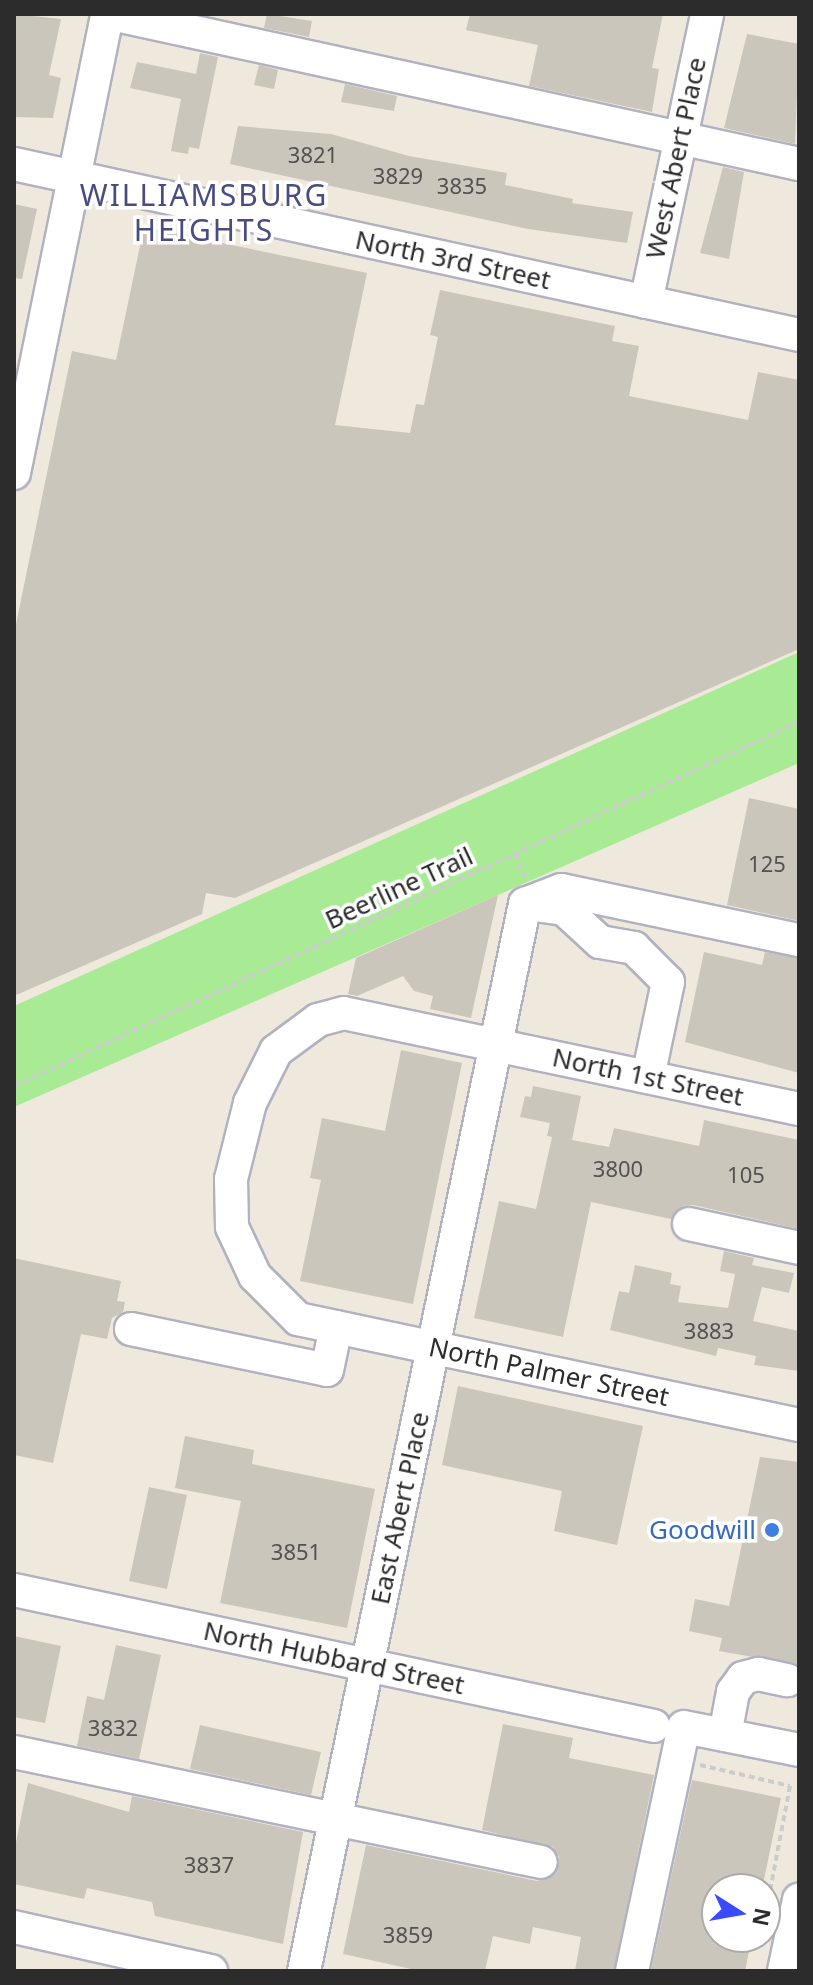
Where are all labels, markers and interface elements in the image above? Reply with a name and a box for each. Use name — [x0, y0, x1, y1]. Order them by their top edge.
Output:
street label: West Abert Place — [639, 54, 713, 262]
house number: 3821 — [288, 142, 338, 168]
house number: 3829 — [373, 163, 423, 189]
house number: 3835 — [437, 173, 487, 199]
district label: WILLIAMSBURG HEIGHTS — [80, 177, 328, 248]
street label: North 3rd Street — [352, 224, 554, 296]
street label: Beerline Trail — [320, 840, 478, 936]
house number: 125 — [748, 851, 786, 877]
street label: North 1st Street — [550, 1042, 746, 1112]
house number: 3800 — [593, 1156, 643, 1182]
house number: 105 — [727, 1162, 765, 1188]
house number: 3883 — [684, 1318, 734, 1344]
street label: North Palmer Street — [426, 1331, 672, 1413]
street label: East Abert Place — [364, 1409, 436, 1607]
place label: Goodwill — [649, 1514, 756, 1546]
marker: Goodwill — [763, 1521, 781, 1539]
house number: 3851 — [271, 1539, 321, 1565]
street label: North Hubbard Street — [201, 1615, 467, 1701]
house number: 3832 — [88, 1715, 138, 1741]
house number: 3837 — [184, 1852, 234, 1878]
north arrow — [701, 1873, 781, 1953]
text: N — [746, 1906, 779, 1929]
house number: 3859 — [383, 1922, 433, 1948]

